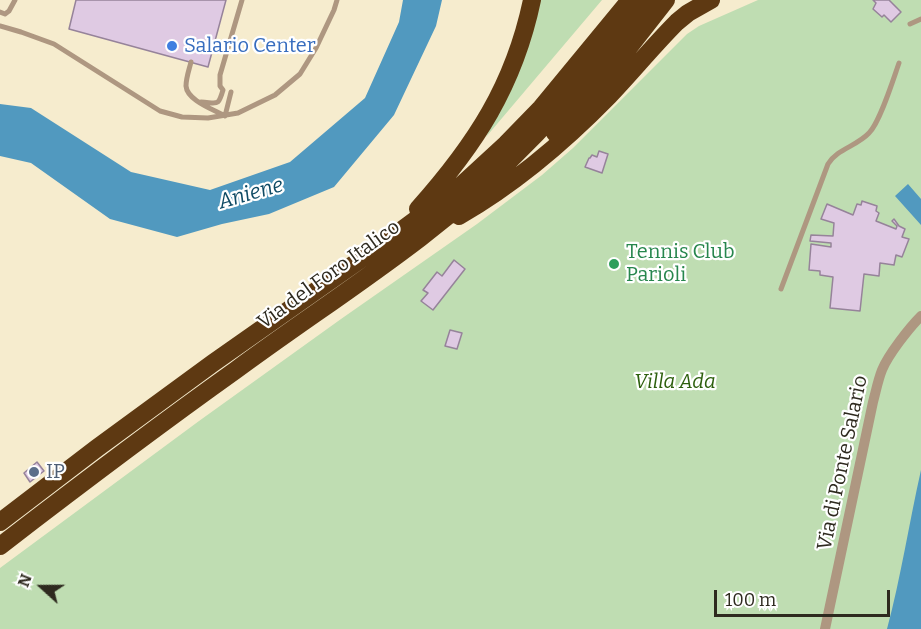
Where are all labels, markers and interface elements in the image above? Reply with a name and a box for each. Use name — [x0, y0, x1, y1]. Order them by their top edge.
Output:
place label: Salario Center — [184, 34, 316, 58]
marker: Salario Center — [165, 39, 179, 53]
water label: Aniene — [216, 173, 286, 215]
street label: Via del Foro Italico — [253, 215, 405, 335]
place label: Tennis Club Parioli — [626, 240, 735, 287]
marker: Tennis Club Parioli — [607, 257, 621, 271]
park label: Villa Ada — [634, 370, 716, 394]
street label: Via di Ponte Salario — [813, 373, 873, 553]
place label: IP — [46, 460, 65, 484]
marker: IP — [27, 465, 41, 479]
north arrow — [12, 557, 72, 617]
text: N — [14, 571, 36, 590]
scale bar — [717, 578, 892, 616]
text: 100 m — [725, 589, 776, 611]

